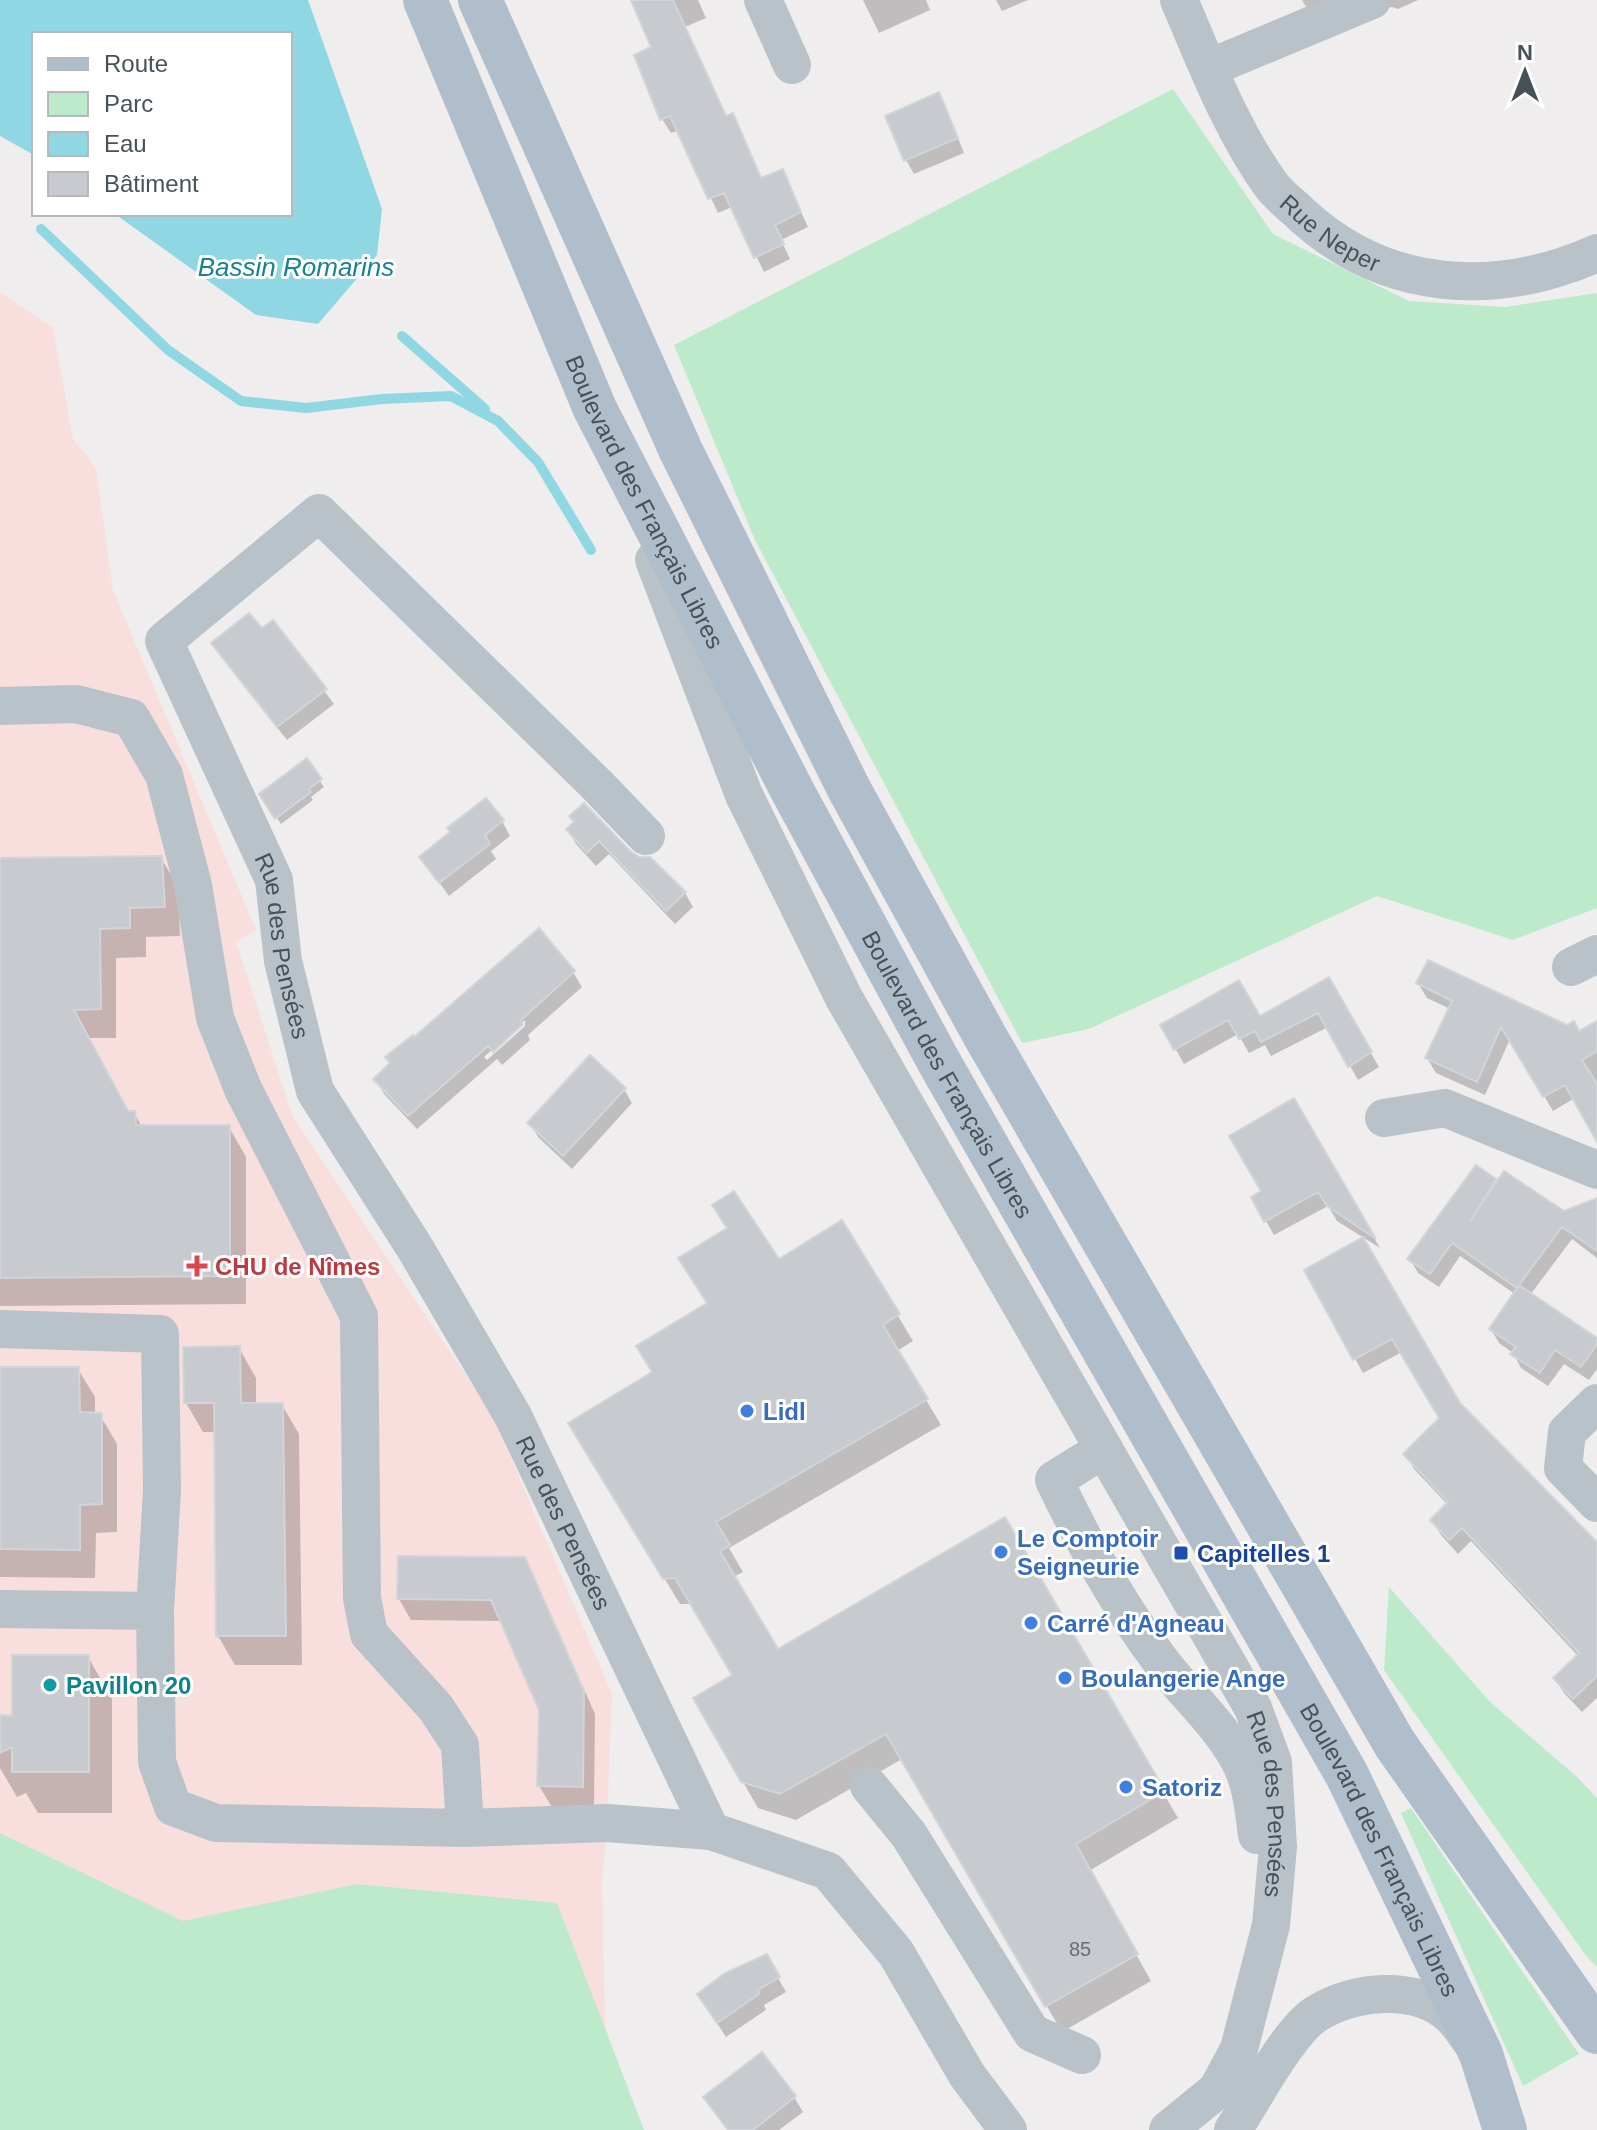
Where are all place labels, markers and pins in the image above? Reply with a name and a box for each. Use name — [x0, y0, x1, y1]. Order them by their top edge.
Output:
place label: CHU de Nîmes — [215, 1253, 380, 1280]
marker: CHU de Nîmes — [186, 1255, 208, 1277]
place label: Lidl — [763, 1398, 806, 1425]
marker: Lidl — [738, 1402, 756, 1420]
place label: Le Comptoir Seigneurie — [1017, 1525, 1158, 1580]
place label: Capitelles 1 — [1197, 1540, 1330, 1567]
marker: Le Comptoir Seigneurie — [992, 1543, 1010, 1561]
marker: Capitelles 1 — [1172, 1544, 1190, 1562]
place label: Carré d'Agneau — [1047, 1610, 1225, 1637]
marker: Carré d'Agneau — [1022, 1614, 1040, 1632]
place label: Boulangerie Ange — [1081, 1665, 1285, 1692]
marker: Boulangerie Ange — [1056, 1669, 1074, 1687]
place label: Pavillon 20 — [66, 1672, 191, 1699]
marker: Pavillon 20 — [41, 1676, 59, 1694]
place label: Satoriz — [1142, 1774, 1222, 1801]
marker: Satoriz — [1117, 1778, 1135, 1796]

